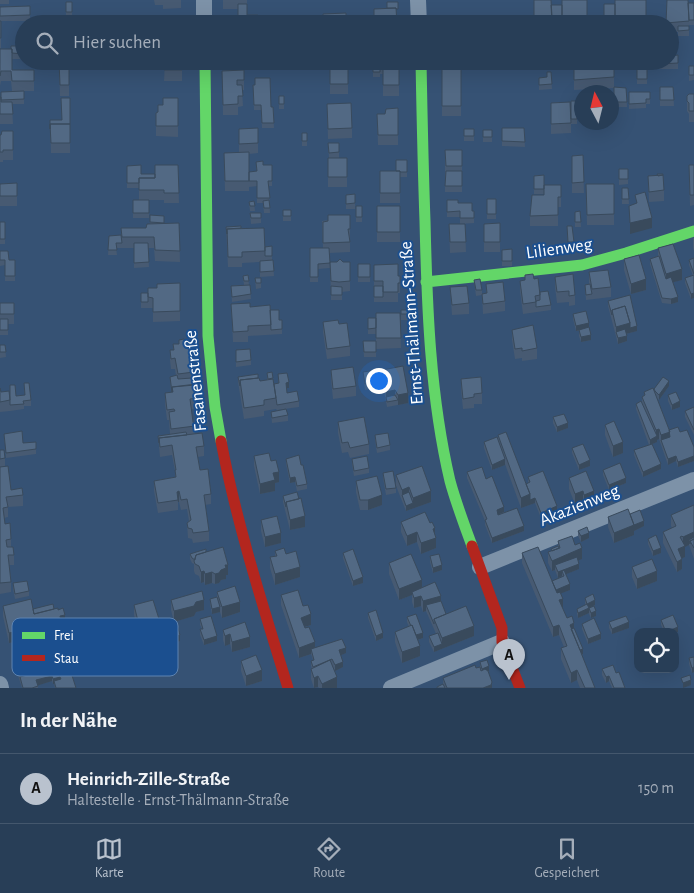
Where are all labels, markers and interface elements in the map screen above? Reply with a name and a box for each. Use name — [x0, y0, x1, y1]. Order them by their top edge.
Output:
search box — [15, 15, 679, 70]
icon: search — [33, 29, 61, 57]
text: Hier suchen — [73, 33, 161, 52]
north arrow — [574, 85, 619, 130]
street label: Lilienweg — [525, 235, 594, 263]
street label: Ernst-Thälmann-Straße — [397, 241, 427, 405]
street label: Fasanenstraße — [182, 329, 210, 433]
your location — [366, 368, 392, 394]
street label: Akazienweg — [537, 482, 622, 530]
legend — [12, 618, 178, 676]
map controls — [634, 628, 679, 673]
button: locate — [634, 628, 679, 673]
text: Frei — [54, 629, 74, 643]
pin: A — [493, 639, 525, 680]
text: Stau — [54, 652, 79, 666]
text: In der Nähe — [20, 710, 117, 731]
text: Heinrich-Zille-Straße — [67, 770, 230, 789]
text: A — [31, 780, 41, 796]
text: 150 m — [638, 780, 674, 796]
text: Haltestelle · Ernst-Thälmann-Straße — [67, 792, 289, 808]
tab: Karte — [95, 835, 124, 882]
tab: Route — [313, 835, 345, 882]
tab: Gespeichert — [534, 835, 599, 882]

